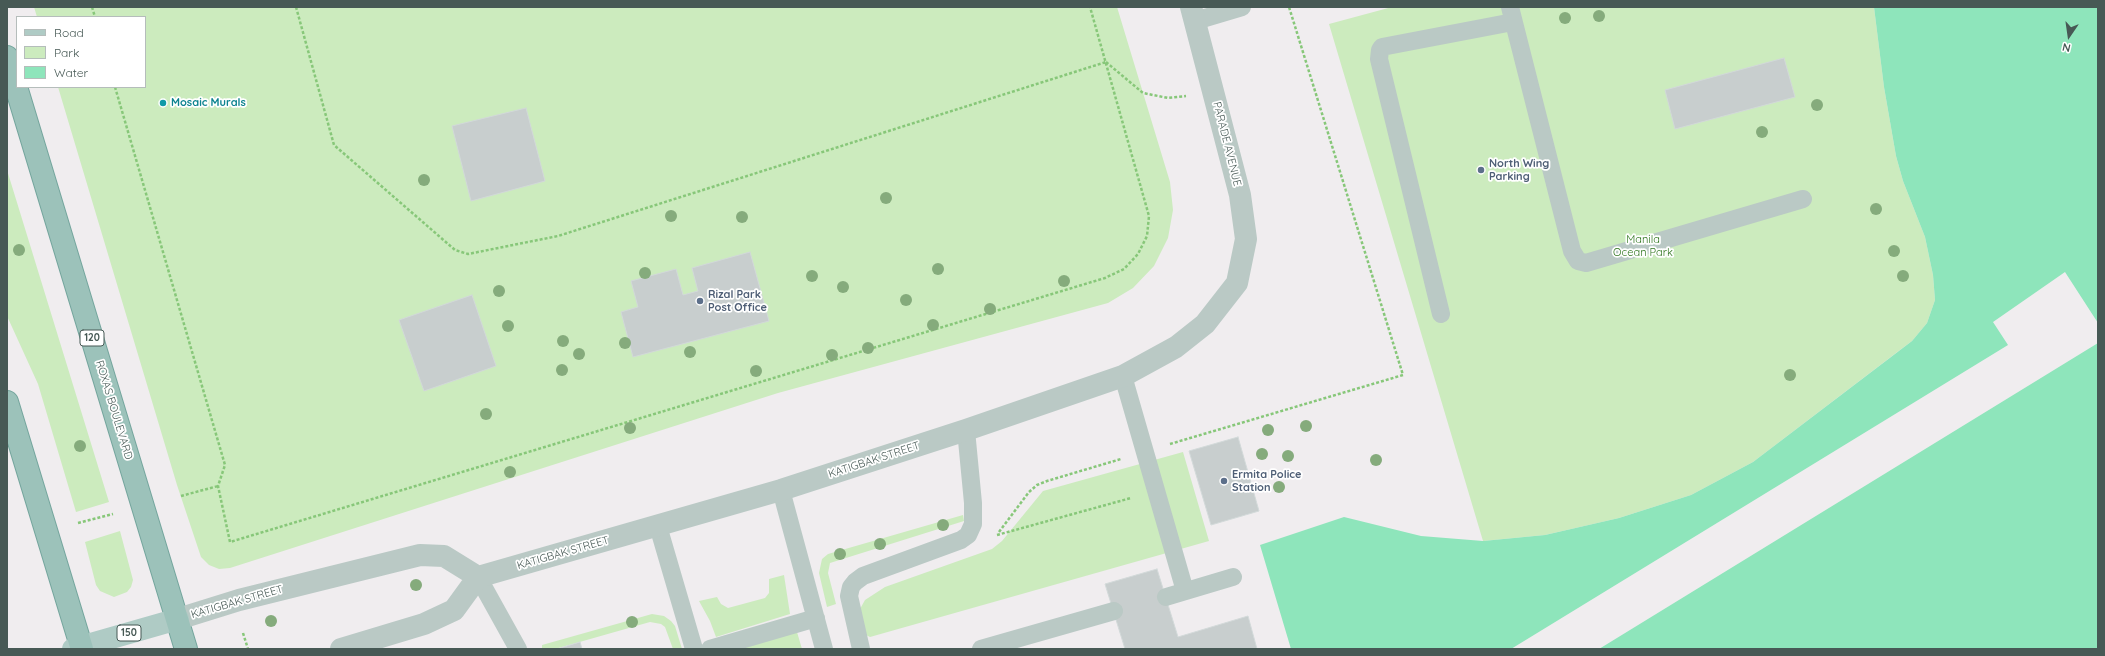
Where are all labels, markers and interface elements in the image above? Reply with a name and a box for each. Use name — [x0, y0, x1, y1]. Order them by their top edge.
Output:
legend — [16, 16, 146, 88]
north arrow — [2049, 16, 2089, 56]
text: Road — [54, 25, 84, 40]
text: N — [2061, 40, 2072, 55]
text: Park — [54, 45, 79, 60]
text: Water — [54, 65, 88, 80]
place label: Mosaic Murals — [171, 96, 246, 110]
marker: Mosaic Murals — [158, 98, 168, 108]
street label: PARADE AVENUE — [1210, 100, 1244, 188]
place label: North Wing Parking — [1489, 157, 1549, 183]
marker: North Wing Parking — [1476, 165, 1486, 175]
park label: Manila Ocean Park — [1613, 233, 1673, 259]
place label: Rizal Park Post Office — [708, 288, 767, 314]
marker: Rizal Park Post Office — [695, 296, 705, 306]
road number: 120 — [80, 330, 104, 346]
street label: ROXAS BOULEVARD — [93, 359, 135, 461]
street label: KATIGBAK STREET — [827, 439, 921, 481]
place label: Ermita Police Station — [1232, 468, 1301, 494]
marker: Ermita Police Station — [1219, 476, 1229, 486]
street label: KATIGBAK STREET — [515, 534, 611, 572]
street label: KATIGBAK STREET — [189, 583, 285, 621]
road number: 150 — [117, 625, 141, 641]

